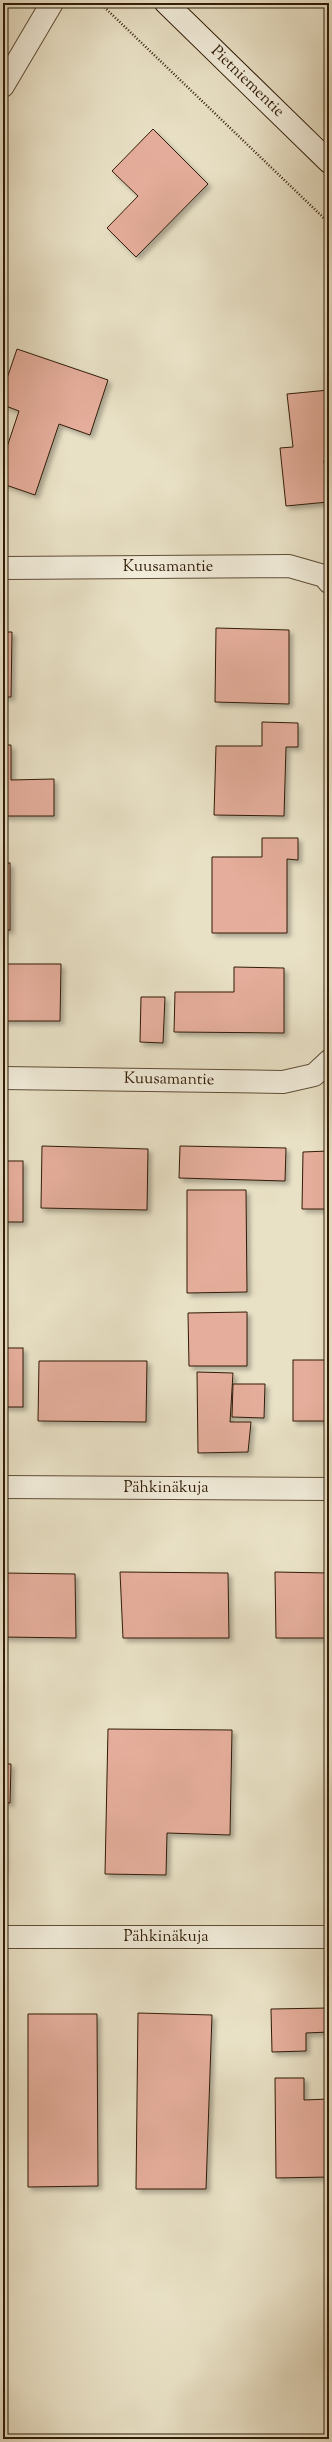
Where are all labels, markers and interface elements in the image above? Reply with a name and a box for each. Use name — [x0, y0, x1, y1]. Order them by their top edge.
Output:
street label: Pietniementie — [205, 41, 289, 123]
street label: Kuusamantie — [123, 556, 213, 579]
street label: Kuusamantie — [124, 1068, 214, 1092]
street label: Pähkinäkuja — [123, 1477, 209, 1500]
street label: Pähkinäkuja — [123, 1926, 209, 1949]

